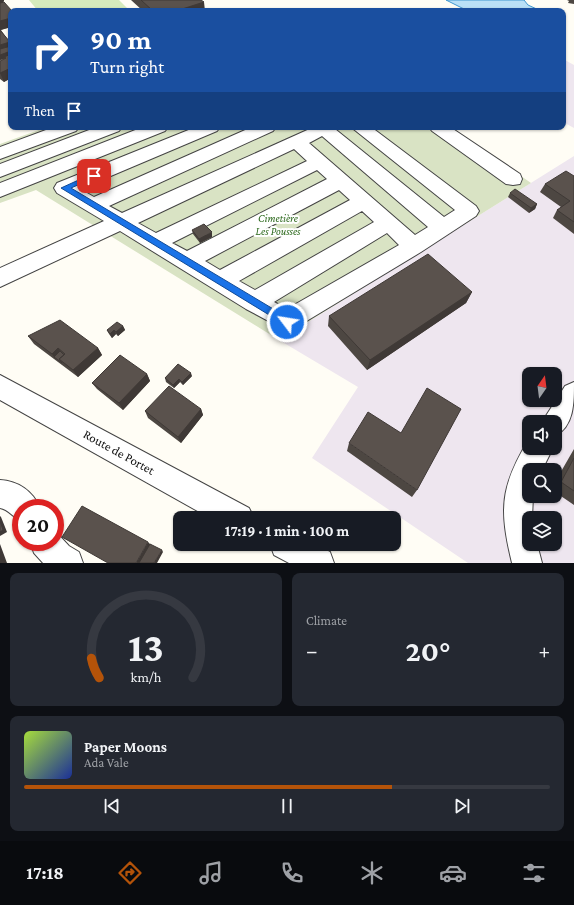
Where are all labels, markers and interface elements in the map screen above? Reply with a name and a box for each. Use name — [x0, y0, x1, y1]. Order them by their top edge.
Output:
icon: right — [24, 24, 76, 76]
text: 90 m — [90, 24, 151, 55]
text: Turn right — [90, 57, 164, 77]
icon: arrive — [63, 100, 85, 122]
text: Then — [24, 103, 55, 119]
pin — [77, 159, 111, 193]
icon: arrive — [83, 165, 105, 187]
park label: Cimetière Les Pousses — [256, 212, 301, 237]
position arrow — [266, 301, 308, 343]
north arrow — [522, 367, 562, 407]
map controls — [522, 367, 562, 551]
button: sound — [522, 415, 562, 455]
street label: Route de Portet — [81, 426, 158, 478]
button: search — [522, 463, 562, 503]
speed limit sign: 20 — [12, 499, 64, 551]
button: layers — [522, 511, 562, 551]
text: 17:19 · 1 min · 100 m — [225, 523, 349, 539]
text: Climate — [306, 613, 347, 628]
text: 13 — [128, 623, 164, 669]
text: 20° — [405, 634, 451, 667]
text: − — [306, 638, 318, 663]
text: + — [538, 638, 550, 663]
text: km/h — [131, 668, 162, 684]
text: Paper Moons — [84, 739, 167, 755]
text: Ada Vale — [84, 755, 129, 770]
icon: previous — [101, 795, 123, 817]
icon: pause — [276, 795, 298, 817]
icon: next — [451, 795, 473, 817]
icon: directions — [116, 859, 144, 887]
icon: music — [197, 859, 225, 887]
icon: phone — [278, 859, 306, 887]
icon: climate — [358, 859, 386, 887]
icon: car — [439, 859, 467, 887]
icon: filters — [520, 859, 548, 887]
text: 17:18 — [26, 863, 64, 883]

